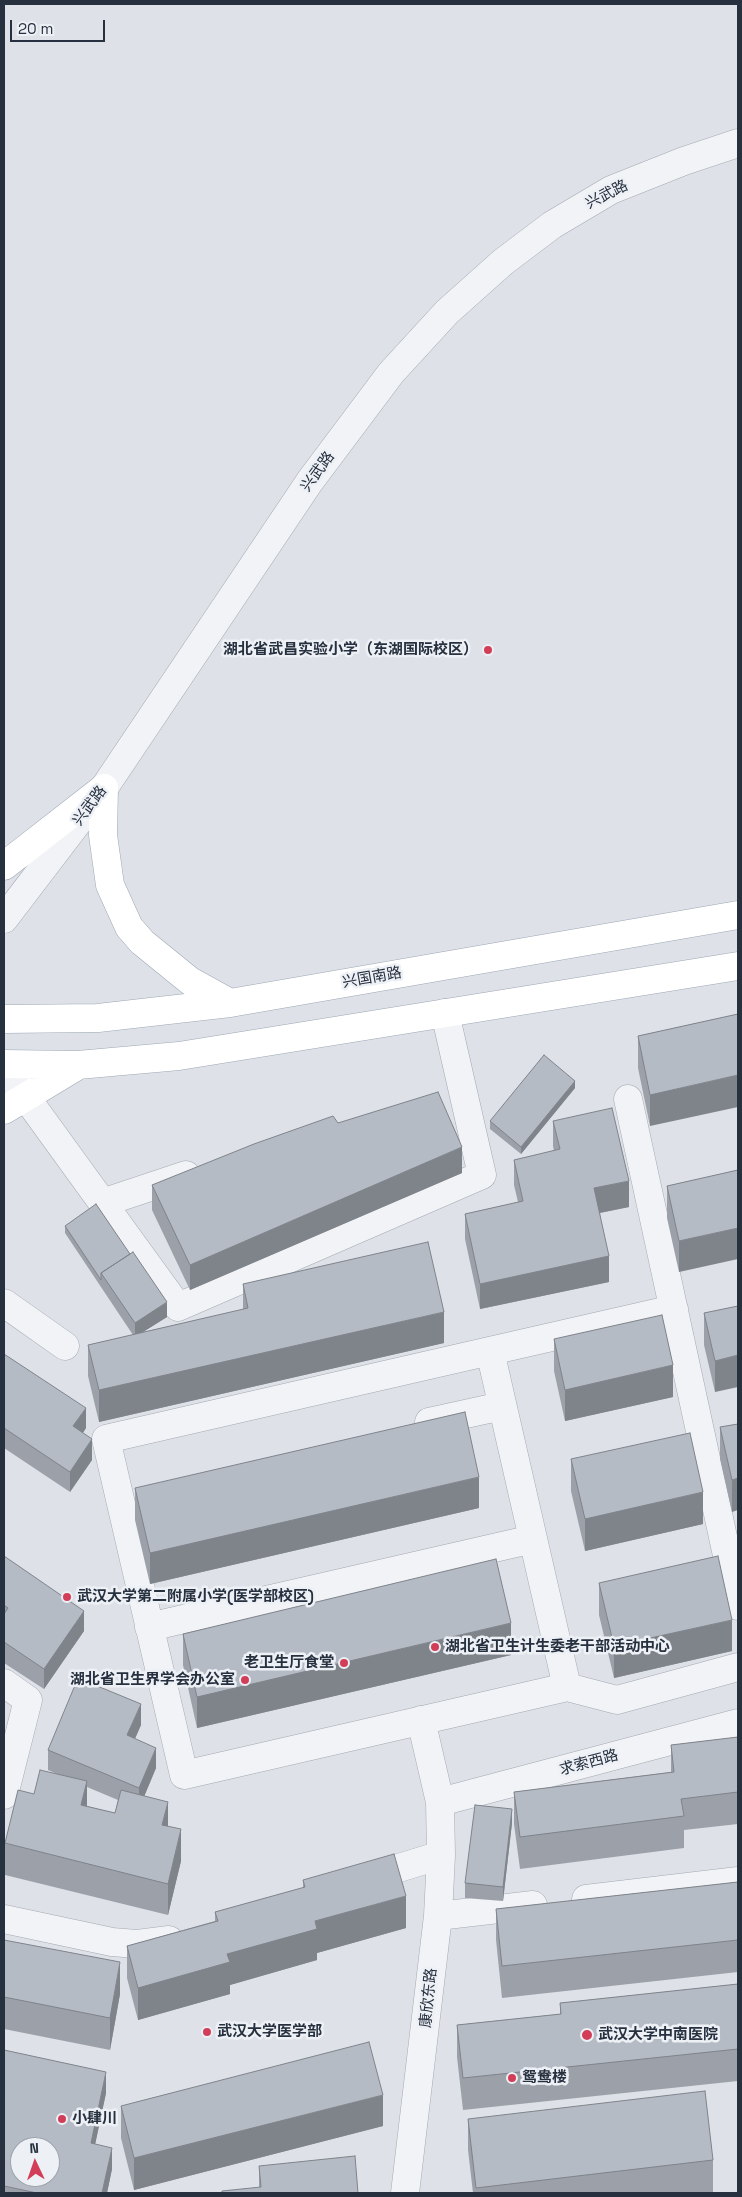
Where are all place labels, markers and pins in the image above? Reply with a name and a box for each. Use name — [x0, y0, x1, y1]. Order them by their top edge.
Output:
place label: 湖北省武昌实验小学（东湖国际校区） — [223, 641, 478, 659]
marker: 湖北省武昌实验小学（东湖国际校区） — [482, 644, 494, 656]
place label: 武汉大学第二附属小学(医学部校区) — [77, 1588, 314, 1606]
marker: 武汉大学第二附属小学(医学部校区) — [61, 1591, 73, 1603]
place label: 湖北省卫生计生委老干部活动中心 — [445, 1638, 670, 1656]
marker: 湖北省卫生计生委老干部活动中心 — [429, 1641, 441, 1653]
place label: 老卫生厅食堂 — [244, 1654, 334, 1672]
marker: 老卫生厅食堂 — [338, 1657, 350, 1669]
place label: 湖北省卫生界学会办公室 — [70, 1671, 235, 1689]
marker: 湖北省卫生界学会办公室 — [239, 1674, 251, 1686]
place label: 武汉大学医学部 — [217, 2023, 322, 2041]
marker: 武汉大学医学部 — [201, 2026, 213, 2038]
place label: 武汉大学中南医院 — [598, 2026, 718, 2044]
marker: 武汉大学中南医院 — [580, 2028, 594, 2042]
place label: 鸳鸯楼 — [522, 2069, 567, 2087]
marker: 鸳鸯楼 — [506, 2072, 518, 2084]
place label: 小肆川 — [72, 2110, 117, 2128]
marker: 小肆川 — [56, 2113, 68, 2125]

